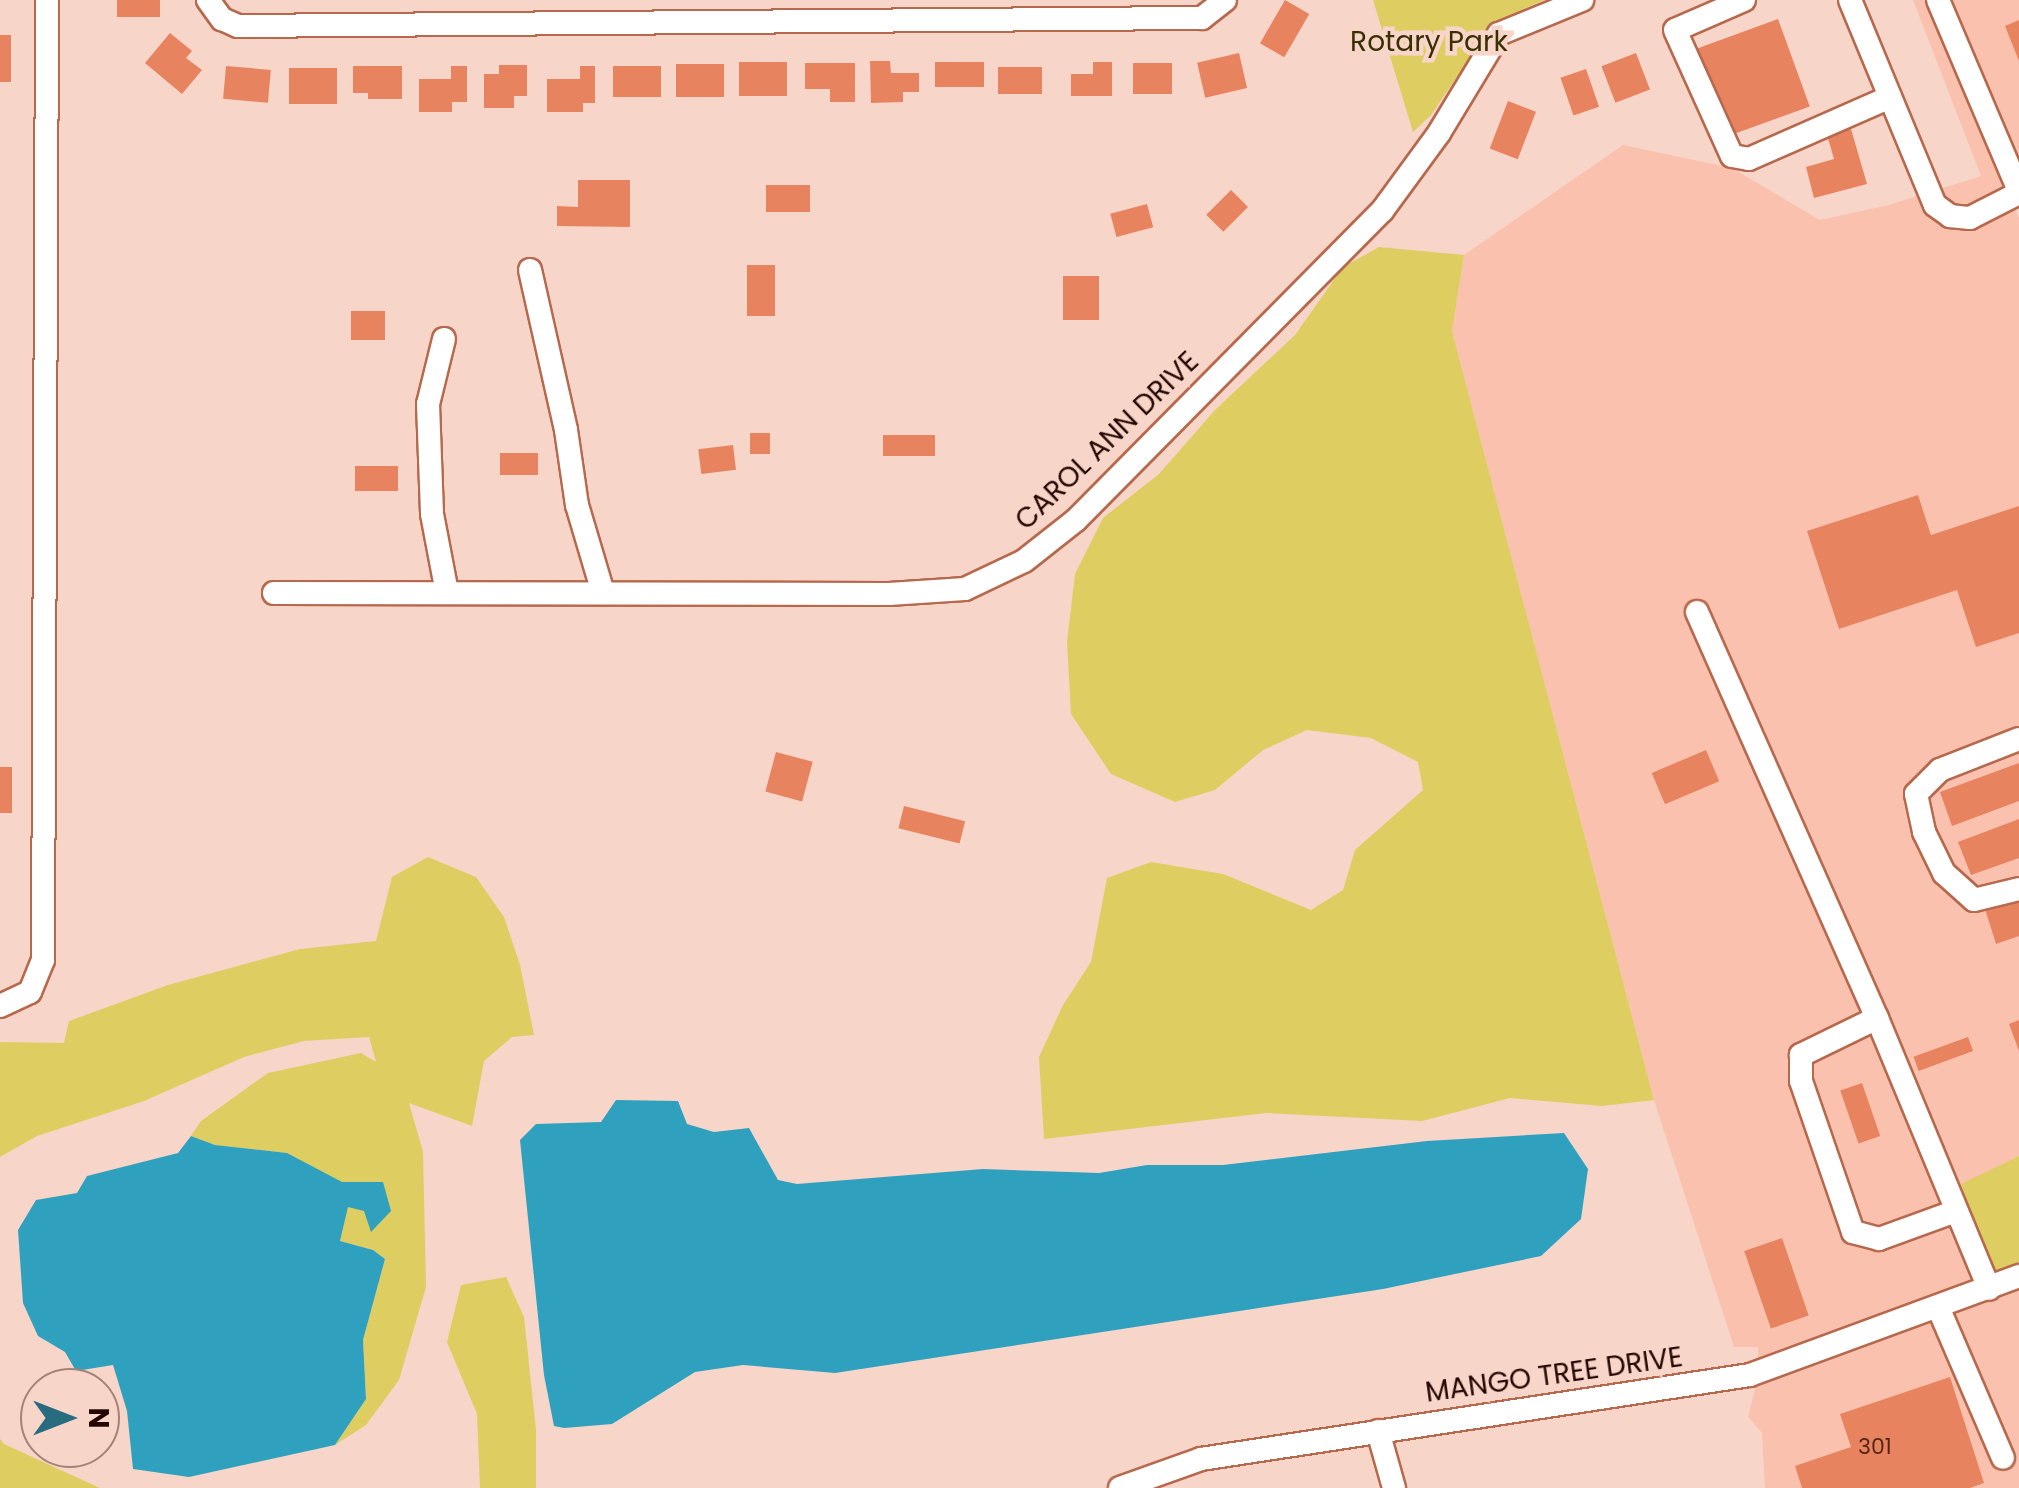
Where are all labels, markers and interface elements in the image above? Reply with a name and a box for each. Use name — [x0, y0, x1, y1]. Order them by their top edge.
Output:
park label: Rotary Park — [1350, 25, 1508, 59]
street label: CAROL ANN DRIVE — [1008, 345, 1206, 537]
street label: MANGO TREE DRIVE — [1423, 1340, 1685, 1410]
north arrow — [20, 1368, 120, 1468]
text: N — [79, 1407, 118, 1429]
house number: 301 — [1858, 1434, 1892, 1460]

